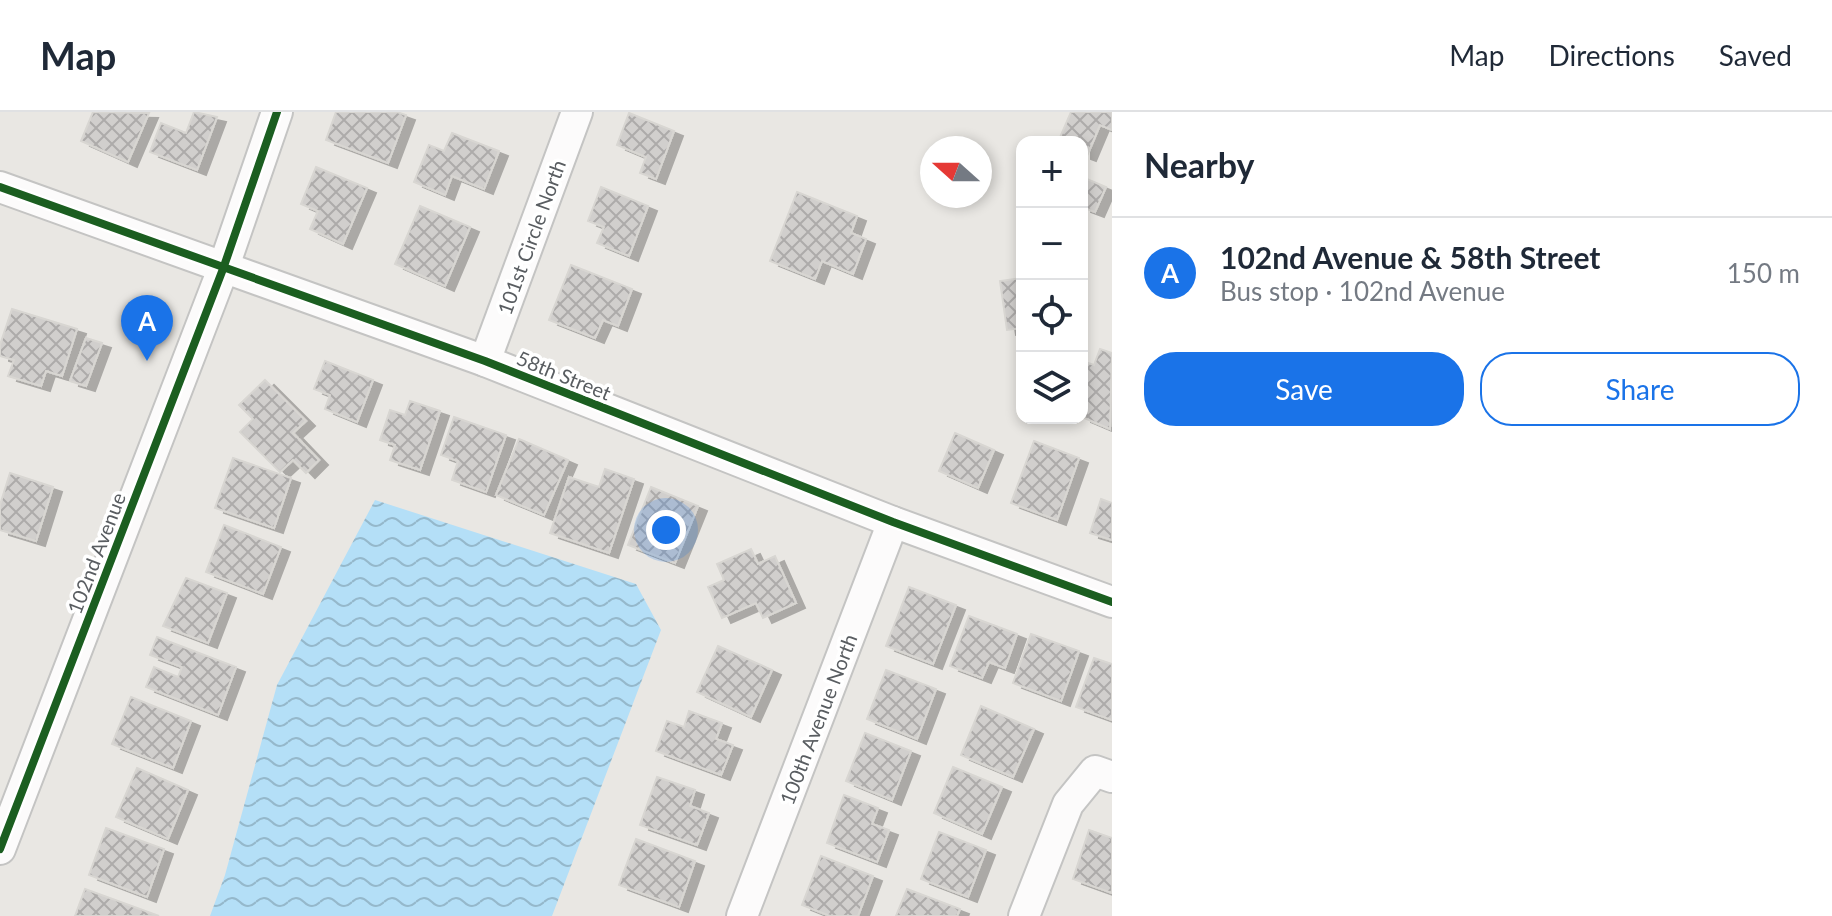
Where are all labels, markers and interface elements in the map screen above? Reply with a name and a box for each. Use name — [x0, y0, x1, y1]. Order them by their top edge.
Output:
text: Map — [40, 32, 116, 78]
text: Map — [1449, 38, 1504, 72]
text: Directions — [1548, 38, 1675, 72]
text: Saved — [1719, 38, 1792, 72]
north arrow — [920, 136, 992, 208]
map controls — [1016, 136, 1088, 424]
button: + — [1016, 136, 1088, 208]
text: Nearby — [1144, 144, 1255, 185]
street label: 101st Circle North — [492, 156, 570, 318]
button: − — [1016, 208, 1088, 280]
text: 102nd Avenue & 58th Street — [1220, 239, 1600, 275]
text: A — [1161, 257, 1179, 289]
text: 150 m — [1727, 257, 1800, 289]
text: Bus stop · 102nd Avenue — [1220, 275, 1505, 307]
button: locate — [1016, 280, 1088, 352]
pin: A — [121, 295, 173, 361]
street label: 58th Street — [513, 345, 615, 405]
button: layers — [1016, 352, 1088, 424]
button: Save — [1144, 352, 1464, 426]
button: Share — [1480, 352, 1800, 426]
street label: 102nd Avenue — [62, 489, 130, 617]
your location — [646, 510, 686, 550]
street label: 100th Avenue North — [774, 630, 862, 808]

